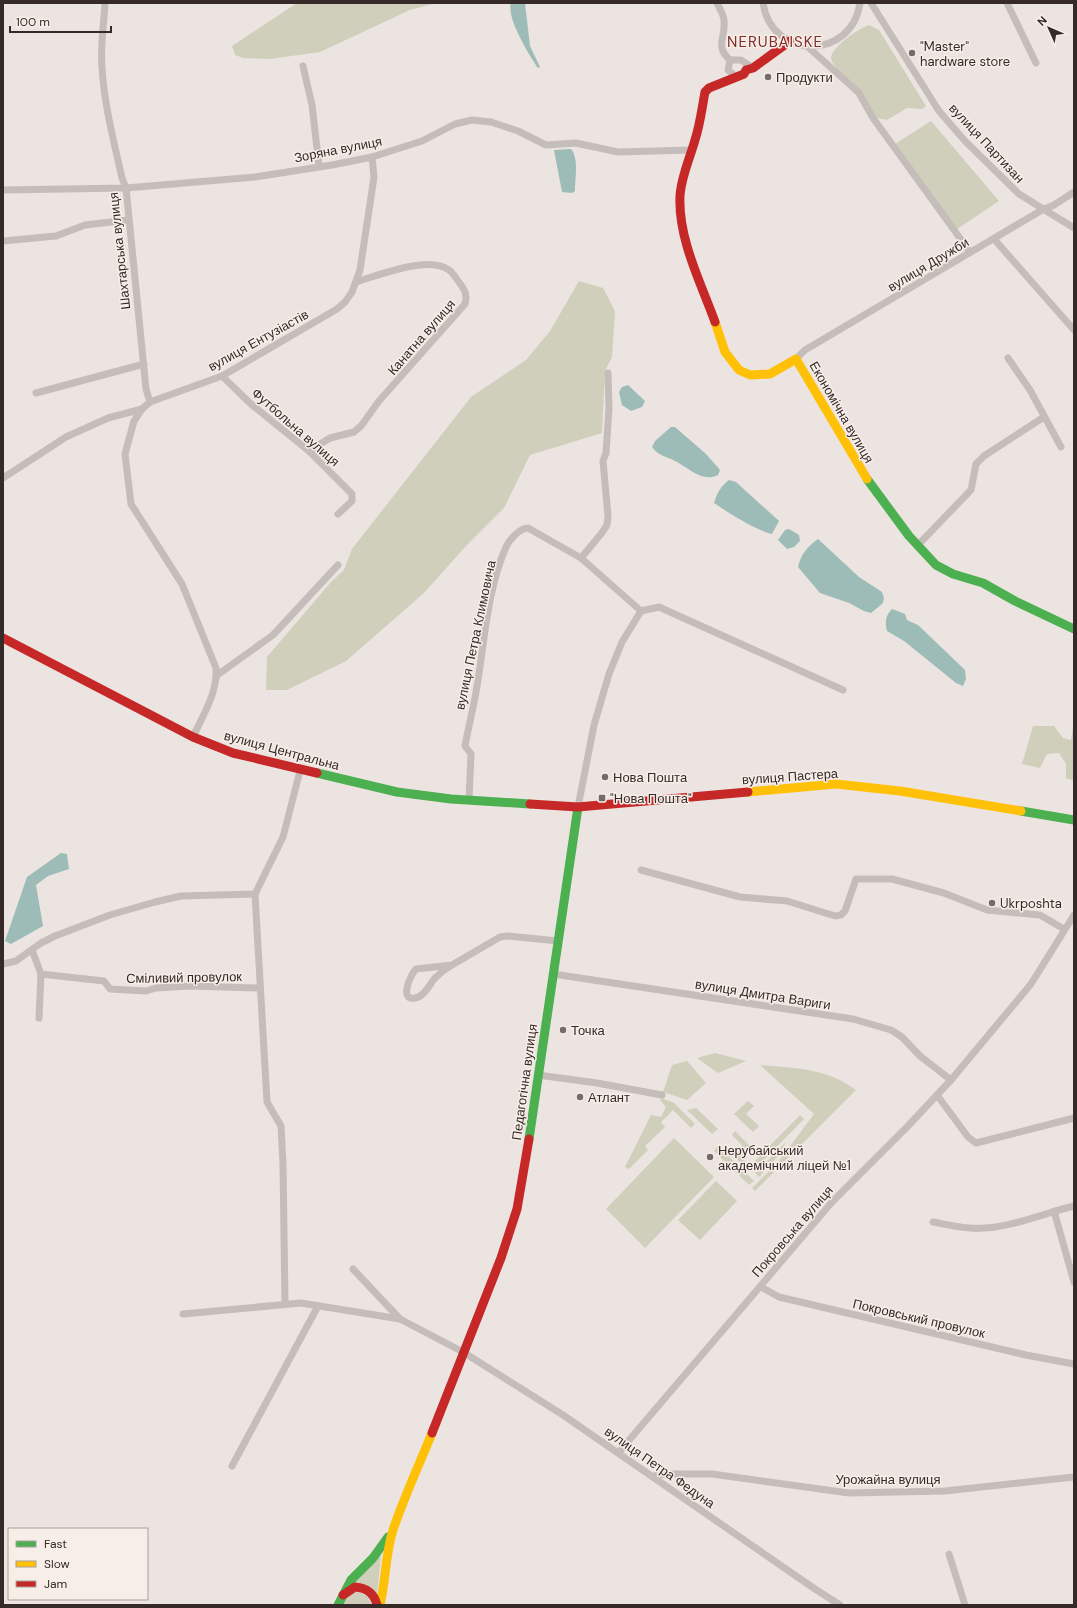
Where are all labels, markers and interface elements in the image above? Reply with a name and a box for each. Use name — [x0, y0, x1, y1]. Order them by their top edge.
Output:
scale bar — [10, 8, 111, 34]
north arrow — [1029, 8, 1069, 48]
text: N — [1034, 13, 1050, 29]
text: 100 m — [16, 14, 50, 30]
district label: NERUBAISKE — [727, 32, 823, 52]
place label: "Master" hardware store — [920, 38, 1010, 70]
marker: "Master" hardware store — [907, 48, 917, 58]
place label: Продукти — [776, 69, 833, 86]
marker: Продукти — [763, 72, 773, 82]
street label: вулиця Партизан — [945, 100, 1028, 187]
street label: Зоряна вулиця — [293, 133, 384, 166]
street label: Шахтарська вулиця — [105, 191, 134, 310]
street label: вулиця Дружби — [885, 234, 972, 295]
street label: Канатна вулиця — [384, 296, 459, 379]
street label: вулиця Ентузіастів — [205, 306, 312, 375]
street label: Економічна вулиця — [806, 358, 878, 466]
street label: Футбольна вулиця — [248, 385, 343, 470]
street label: вулиця Петра Климовича — [451, 558, 500, 711]
street label: вулиця Центральна — [222, 727, 342, 774]
street label: вулиця Пастера — [741, 765, 839, 788]
place label: Нова Пошта — [613, 769, 688, 786]
marker: Нова Пошта — [600, 772, 610, 782]
place label: "Нова Пошта" — [610, 790, 692, 807]
marker: "Нова Пошта" — [597, 793, 607, 803]
place label: Ukrposhta — [1000, 895, 1062, 912]
marker: Ukrposhta — [987, 898, 997, 908]
street label: Сміливий провулок — [126, 968, 242, 987]
street label: вулиця Дмитра Вариги — [694, 975, 832, 1014]
place label: Точка — [571, 1022, 606, 1039]
street label: Педагогічна вулиця — [508, 1023, 541, 1141]
marker: Точка — [558, 1025, 568, 1035]
place label: Атлант — [588, 1089, 630, 1106]
marker: Атлант — [575, 1092, 585, 1102]
place label: Нерубайський академічний ліцей №1 — [718, 1142, 851, 1174]
marker: Нерубайський академічний ліцей №1 — [705, 1152, 715, 1162]
street label: Покровська вулиця — [748, 1182, 837, 1281]
street label: Покровський провулок — [851, 1295, 987, 1342]
street label: вулиця Петра Федуна — [601, 1423, 719, 1512]
street label: Урожайна вулиця — [835, 1471, 941, 1488]
legend — [8, 1528, 148, 1600]
text: Fast — [44, 1536, 67, 1552]
text: Slow — [44, 1556, 70, 1572]
text: Jam — [44, 1576, 67, 1592]

